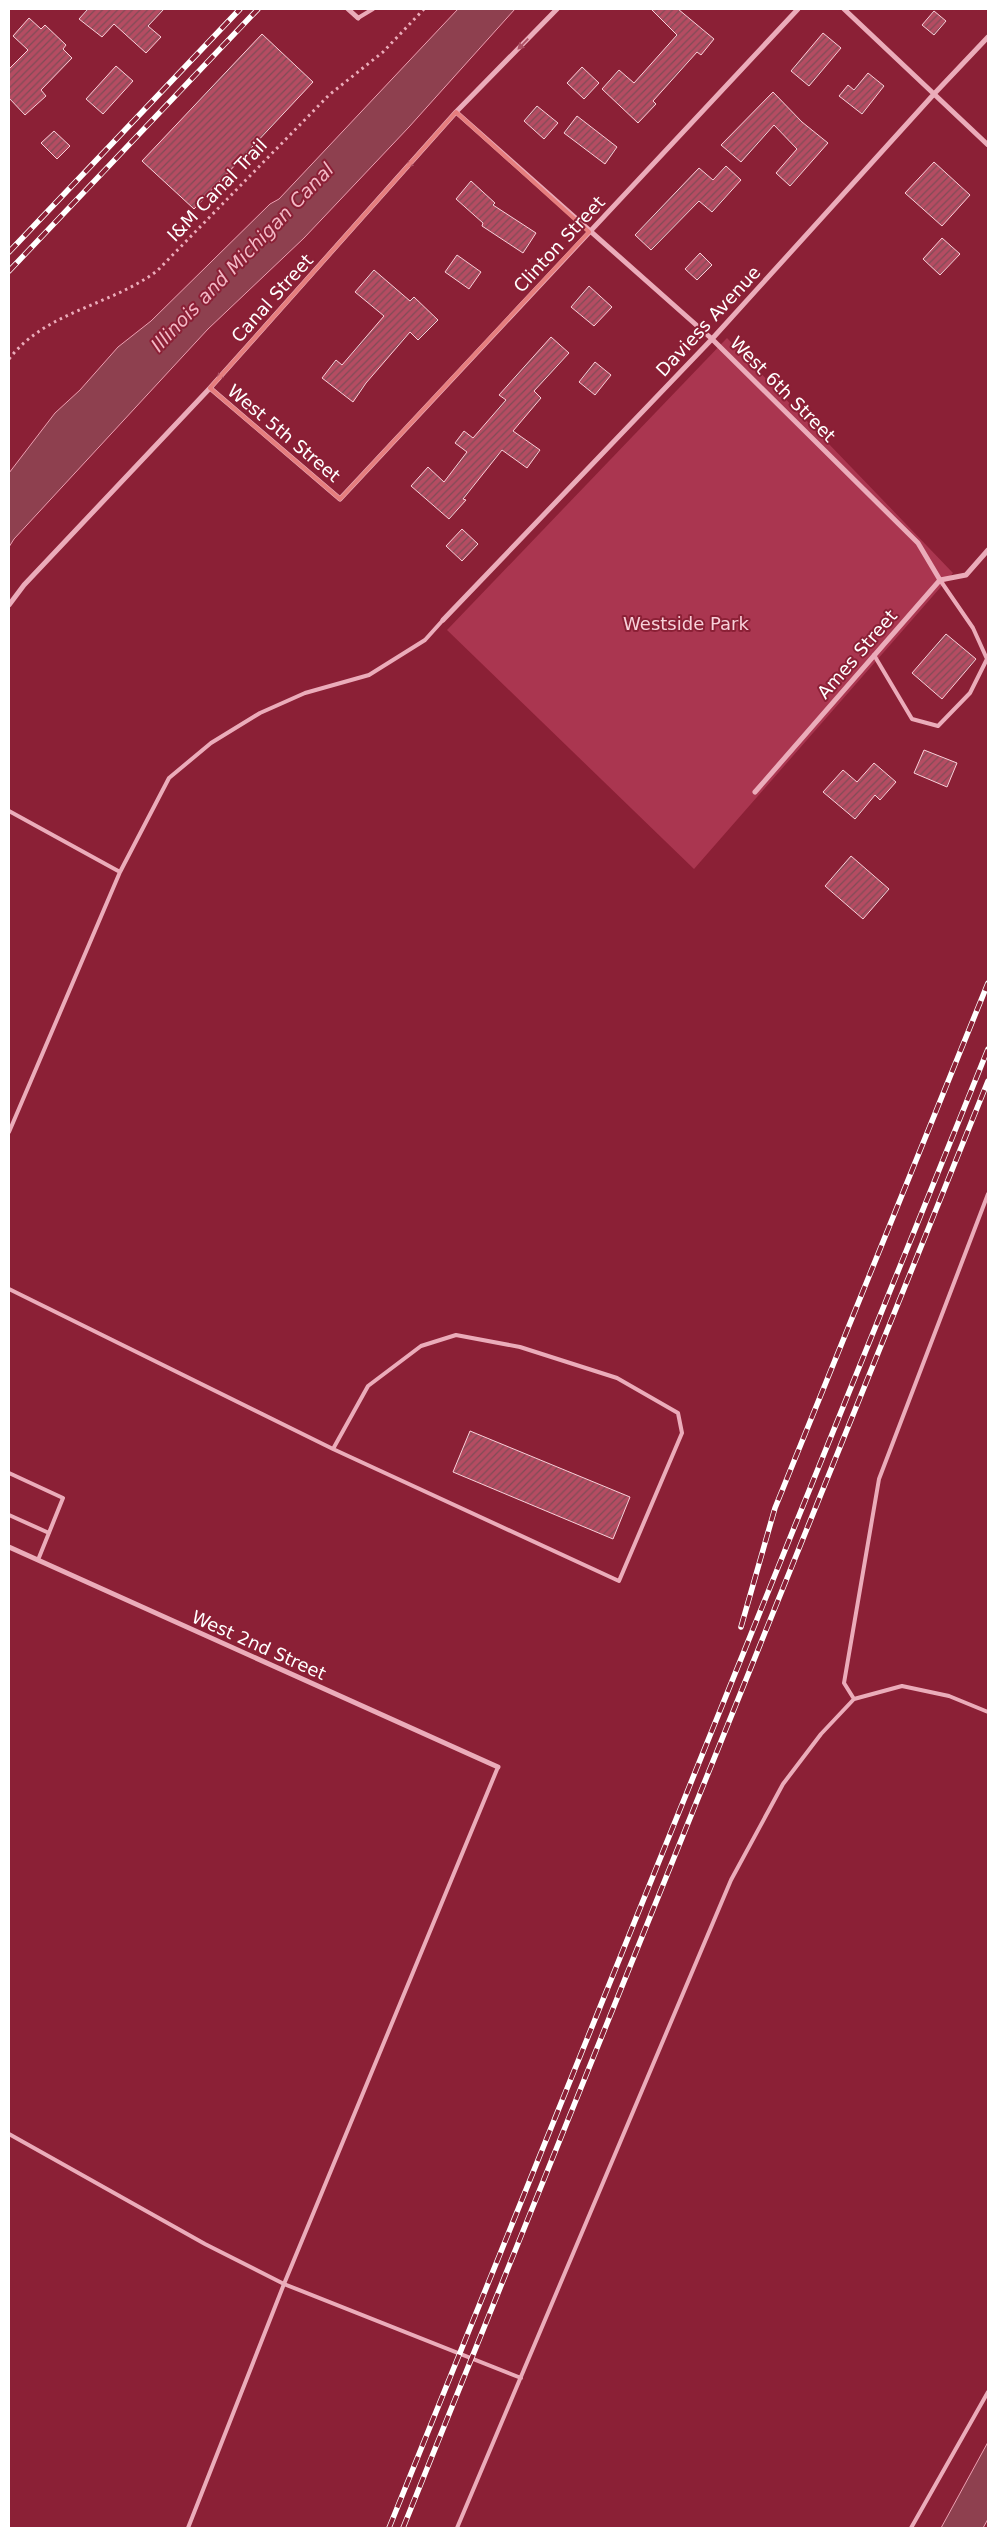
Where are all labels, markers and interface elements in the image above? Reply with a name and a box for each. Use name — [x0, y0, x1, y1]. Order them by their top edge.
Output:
one-way arrow — [517, 37, 529, 49]
street label: I&M Canal Trail — [163, 134, 271, 246]
one-way arrow — [406, 155, 418, 167]
water label: Illinois and Michigan Canal — [146, 158, 338, 356]
street label: Clinton Street — [509, 192, 609, 296]
street label: Canal Street — [227, 250, 317, 346]
street label: Daviess Avenue — [652, 262, 764, 380]
street label: West 6th Street — [726, 332, 840, 446]
one-way arrow — [216, 368, 228, 380]
street label: West 5th Street — [224, 380, 344, 486]
street label: Ames Street — [813, 605, 901, 703]
park label: Westside Park — [623, 613, 749, 634]
street label: West 2nd Street — [189, 1606, 329, 1684]

